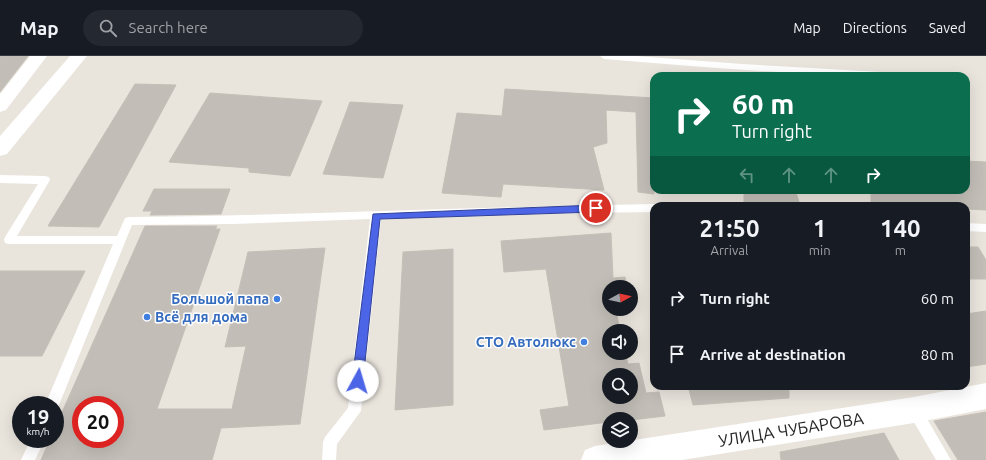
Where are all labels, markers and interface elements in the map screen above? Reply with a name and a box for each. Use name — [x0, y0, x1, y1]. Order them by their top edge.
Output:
search box — [83, 10, 363, 46]
text: Map — [20, 17, 59, 39]
icon: search — [97, 17, 119, 39]
text: Search here — [129, 19, 208, 36]
text: Map — [793, 20, 821, 36]
text: Directions — [843, 20, 907, 36]
text: Saved — [929, 20, 966, 36]
icon: right — [666, 88, 718, 140]
text: 60 m — [732, 88, 794, 119]
text: Turn right — [732, 121, 812, 141]
icon: left — [736, 164, 758, 186]
icon: ahead — [778, 164, 800, 186]
icon: ahead — [820, 164, 842, 186]
icon: right — [862, 164, 884, 186]
pin — [579, 191, 613, 225]
icon: arrive — [585, 197, 607, 219]
text: 21:50 — [699, 215, 759, 242]
text: 1 — [813, 215, 826, 242]
text: 140 — [880, 215, 921, 242]
text: Arrival — [710, 243, 748, 257]
text: min — [809, 243, 831, 257]
text: m — [895, 243, 906, 257]
north arrow — [602, 280, 638, 316]
map controls — [602, 280, 638, 448]
icon: right — [666, 287, 688, 309]
text: Turn right — [700, 290, 770, 307]
text: 60 m — [921, 290, 954, 307]
place label: Большой папа — [171, 291, 269, 307]
marker: Большой папа — [272, 294, 282, 304]
place label: Всё для дома — [155, 309, 248, 325]
marker: Всё для дома — [142, 312, 152, 322]
button: sound — [602, 324, 638, 360]
place label: СТО Автолюкс — [476, 334, 576, 350]
marker: СТО Автолюкс — [579, 337, 589, 347]
icon: arrive — [666, 343, 688, 365]
text: Arrive at destination — [700, 346, 846, 363]
text: 80 m — [921, 346, 954, 363]
position arrow — [337, 360, 379, 402]
button: search — [602, 368, 638, 404]
speed limit sign: 20 — [72, 396, 124, 448]
text: 19 — [27, 405, 49, 428]
street label: УЛИЦА ЧУБАРОВА — [717, 408, 865, 450]
button: layers — [602, 412, 638, 448]
text: km/h — [26, 426, 50, 437]

